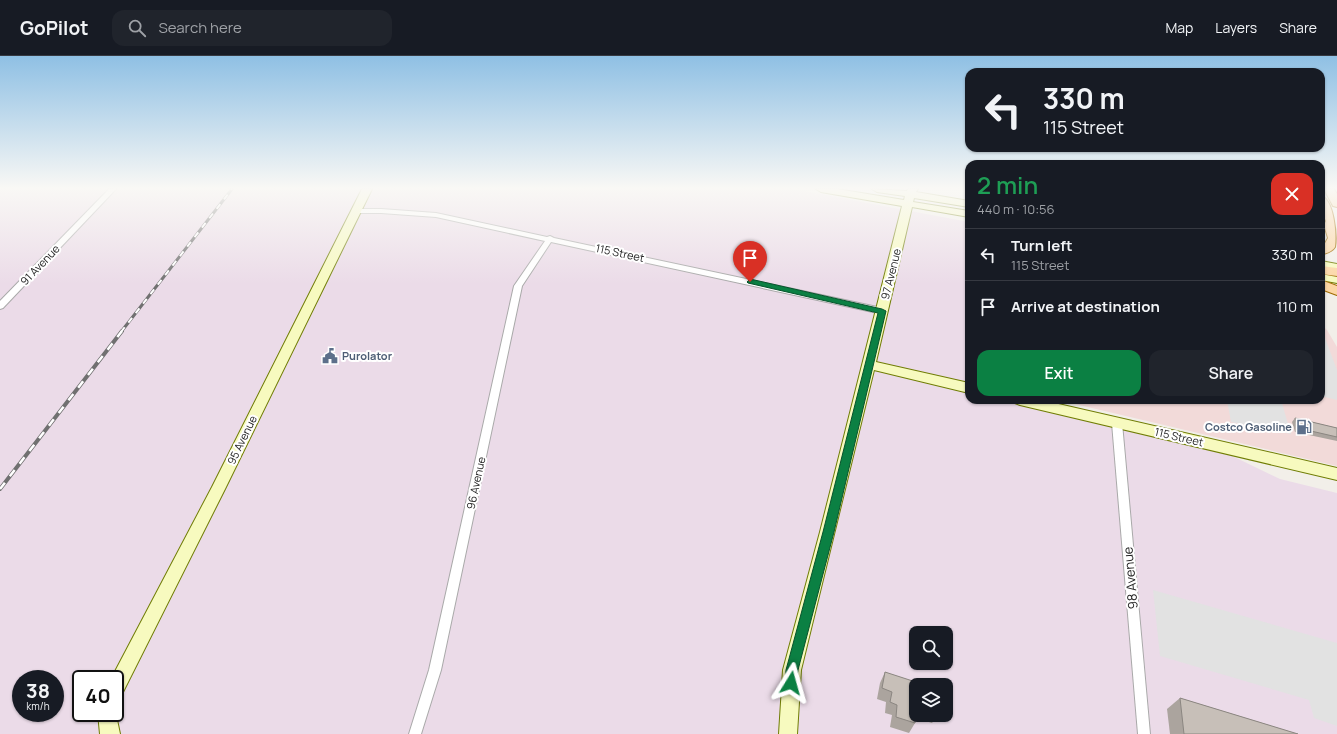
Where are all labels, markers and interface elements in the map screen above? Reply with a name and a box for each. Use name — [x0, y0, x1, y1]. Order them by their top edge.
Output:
search box — [112, 10, 392, 46]
text: GoPilot — [20, 15, 88, 41]
icon: search — [126, 17, 148, 39]
text: Search here — [158, 17, 242, 38]
text: Map — [1165, 18, 1193, 37]
text: Layers — [1215, 18, 1257, 37]
text: Share — [1279, 18, 1317, 37]
text: 330 m — [1043, 79, 1125, 117]
icon: left — [977, 84, 1029, 136]
text: 115 Street — [1043, 115, 1124, 139]
text: 2 min — [977, 168, 1038, 201]
button: close — [1271, 173, 1313, 215]
text: 440 m · 10:56 — [977, 200, 1055, 218]
text: Turn left — [1011, 235, 1073, 256]
street label: 115 Street — [594, 240, 646, 265]
street label: 91 Avenue — [17, 241, 63, 288]
pin — [733, 241, 767, 282]
icon: left — [977, 244, 999, 266]
text: 330 m — [1272, 244, 1313, 265]
street label: 97 Avenue — [877, 246, 904, 301]
icon: arrive — [739, 247, 761, 269]
text: 115 Street — [1011, 256, 1069, 274]
icon: arrive — [977, 296, 999, 318]
text: Arrive at destination — [1011, 296, 1160, 317]
text: 110 m — [1276, 296, 1313, 317]
public building icon: Purolator — [321, 347, 339, 365]
place label: Purolator — [342, 348, 393, 363]
button: Exit — [977, 350, 1141, 396]
button: Share — [1149, 350, 1313, 396]
street label: 95 Avenue — [223, 412, 260, 467]
fuel station icon: Costco Gasoline — [1295, 418, 1313, 436]
place label: Costco Gasoline — [1205, 419, 1292, 434]
street label: 115 Street — [1153, 424, 1205, 449]
street label: 96 Avenue — [463, 455, 489, 511]
street label: 98 Avenue — [1118, 546, 1142, 610]
map controls — [909, 626, 953, 722]
button: search — [909, 626, 953, 670]
position arrow — [770, 662, 812, 704]
speed limit sign: 40 — [72, 670, 124, 722]
text: 38 — [26, 677, 50, 704]
button: layers — [909, 678, 953, 722]
text: km/h — [26, 699, 50, 713]

